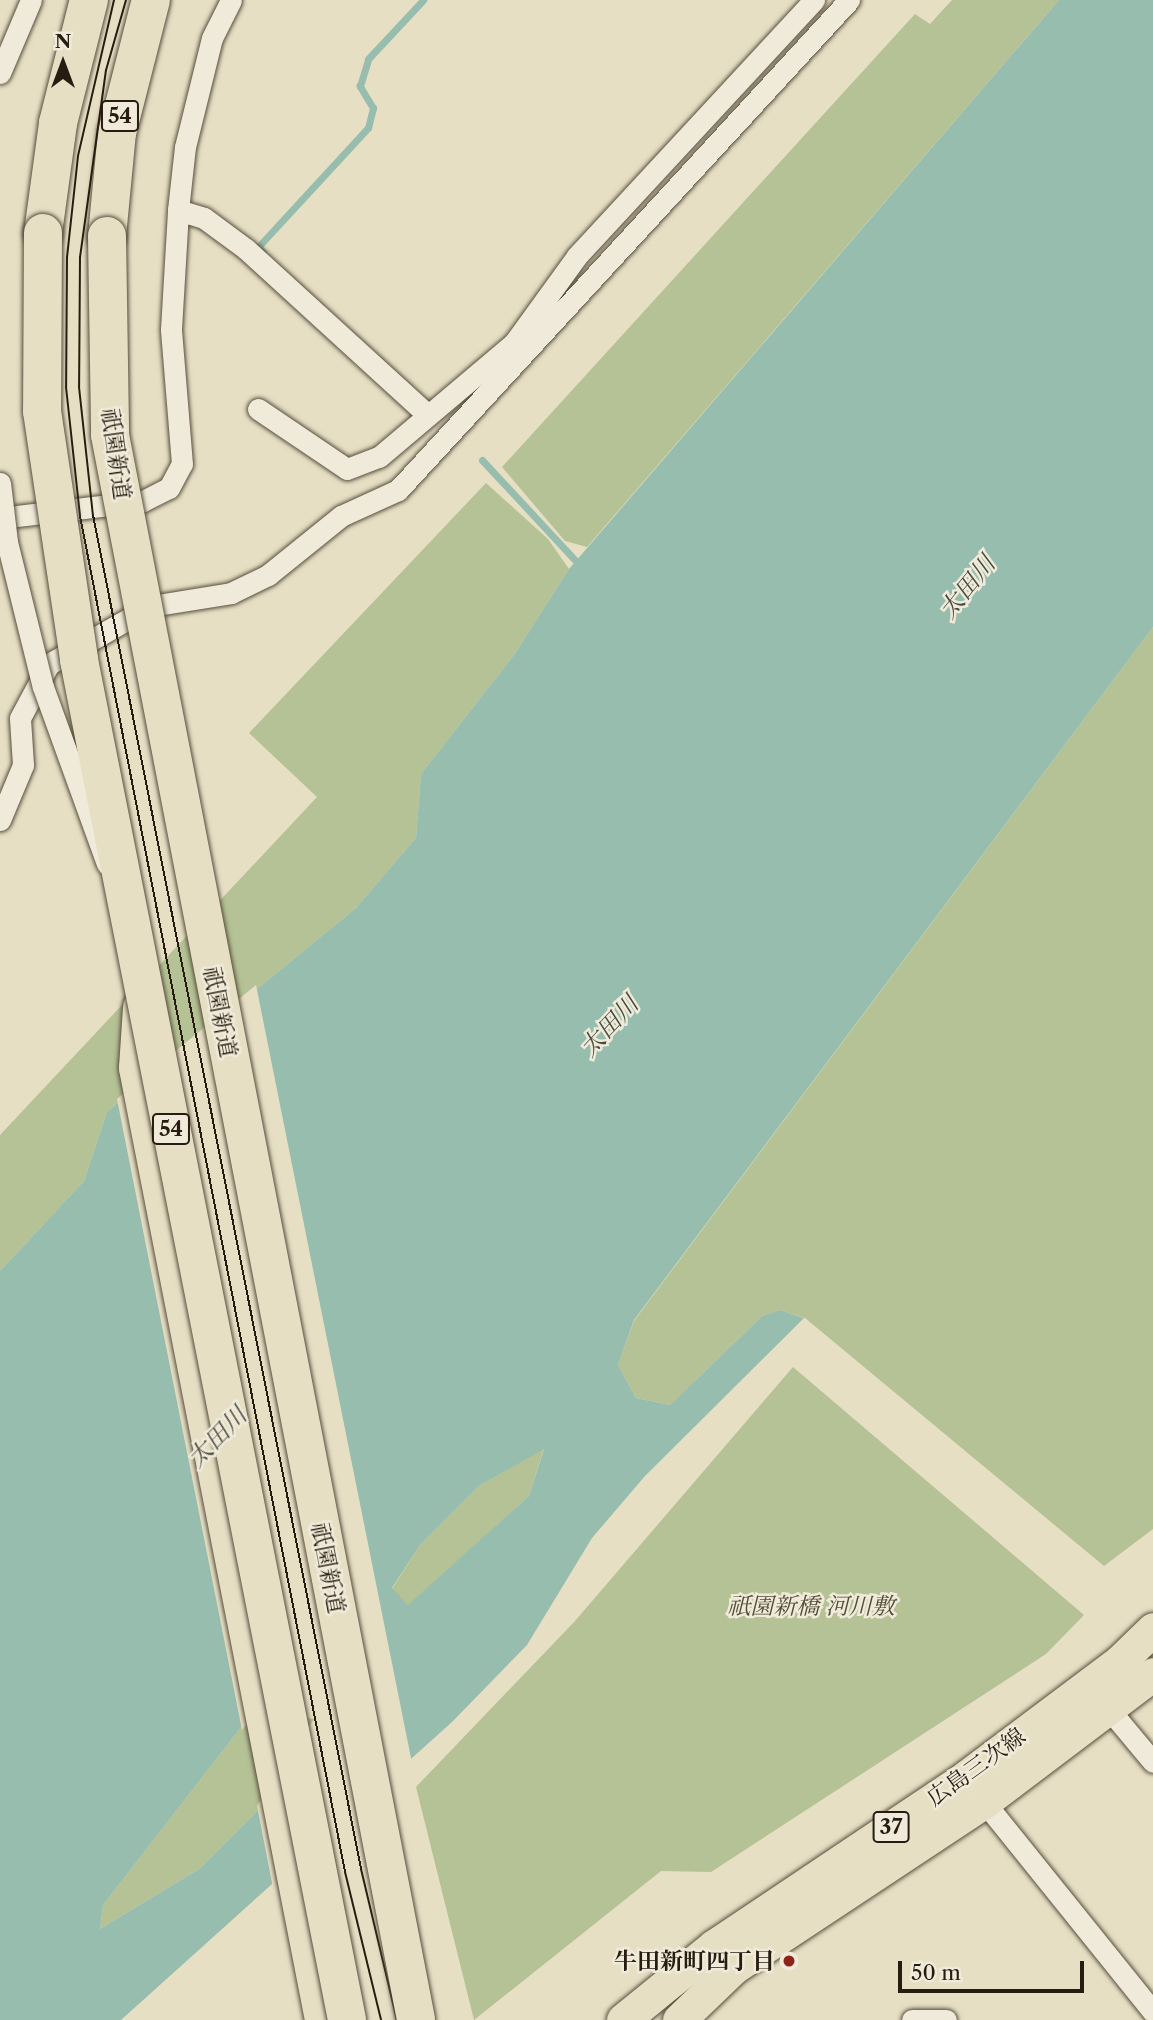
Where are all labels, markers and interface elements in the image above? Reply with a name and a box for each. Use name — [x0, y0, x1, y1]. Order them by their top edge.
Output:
north arrow — [28, 28, 98, 98]
text: N — [55, 30, 71, 53]
road number: 54 — [101, 99, 139, 134]
street label: 祇園新道 — [96, 407, 136, 501]
water label: 太田川 — [933, 550, 1001, 624]
street label: 祇園新道 — [198, 964, 242, 1060]
water label: 太田川 — [574, 990, 644, 1062]
road number: 54 — [152, 1112, 190, 1146]
water label: 太田川 — [182, 1401, 252, 1473]
street label: 祇園新道 — [306, 1520, 350, 1616]
park label: 祇園新橋 河川敷 — [727, 1592, 895, 1620]
street label: 広島三次線 — [921, 1722, 1031, 1812]
road number: 37 — [872, 1810, 910, 1844]
scale bar — [901, 1946, 1086, 1990]
place label: 牛田新町四丁目 — [614, 1947, 775, 1975]
marker: 牛田新町四丁目 — [781, 1953, 797, 1969]
text: 50 m — [911, 1960, 961, 1985]

